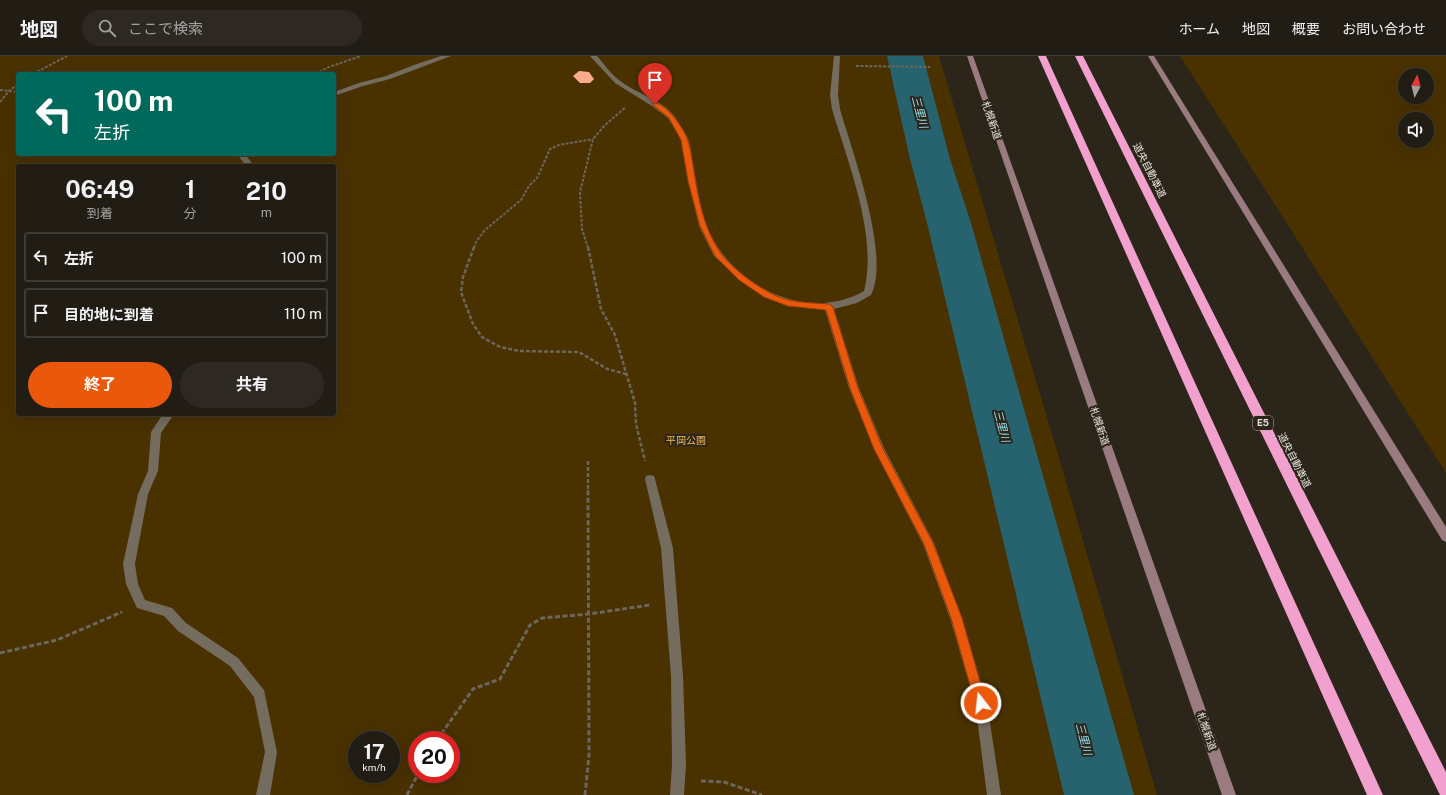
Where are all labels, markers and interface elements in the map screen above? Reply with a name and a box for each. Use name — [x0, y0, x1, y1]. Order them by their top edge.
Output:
search box — [82, 10, 362, 46]
icon: search — [96, 17, 118, 39]
text: 地図 — [20, 18, 58, 40]
text: ここで検索 — [128, 20, 203, 37]
text: ホーム — [1178, 21, 1220, 37]
text: 地図 — [1242, 21, 1270, 37]
text: 概要 — [1292, 21, 1320, 37]
text: お問い合わせ — [1342, 21, 1426, 37]
pin — [638, 63, 672, 104]
north arrow — [1398, 68, 1434, 104]
map controls — [1398, 68, 1434, 148]
icon: arrive — [644, 69, 666, 91]
text: 100 m — [94, 84, 173, 117]
icon: left — [28, 88, 80, 140]
water label: 三里川 — [910, 95, 930, 130]
street label: 札幌新道 — [980, 99, 1004, 141]
button: sound — [1398, 112, 1434, 148]
text: 左折 — [94, 122, 130, 143]
street label: 道央自動車道 — [1131, 141, 1169, 199]
text: 06:49 — [65, 175, 134, 203]
text: 1 — [185, 175, 195, 203]
text: 210 — [246, 177, 287, 205]
text: m — [261, 205, 272, 220]
text: 到着 — [87, 206, 113, 221]
text: 分 — [184, 206, 197, 221]
icon: left — [30, 246, 52, 268]
text: 100 m — [281, 249, 322, 266]
text: 左折 — [64, 250, 94, 267]
icon: arrive — [30, 302, 52, 324]
text: 110 m — [284, 305, 322, 322]
text: 目的地に到着 — [64, 306, 154, 323]
button: 終了 — [28, 362, 172, 408]
button: 共有 — [180, 362, 324, 408]
street label: 札幌新道 — [1088, 405, 1112, 447]
water label: 三里川 — [992, 409, 1012, 444]
road number: E5 — [1253, 416, 1273, 430]
street label: 道央自動車道 — [1276, 431, 1314, 489]
park label: 平岡公園 — [666, 434, 706, 446]
position arrow — [960, 682, 1002, 724]
street label: 札幌新道 — [1195, 710, 1219, 752]
water label: 三里川 — [1074, 722, 1094, 757]
speed limit sign: 20 — [408, 731, 460, 783]
text: 17 — [363, 740, 385, 764]
text: km/h — [362, 761, 386, 773]

